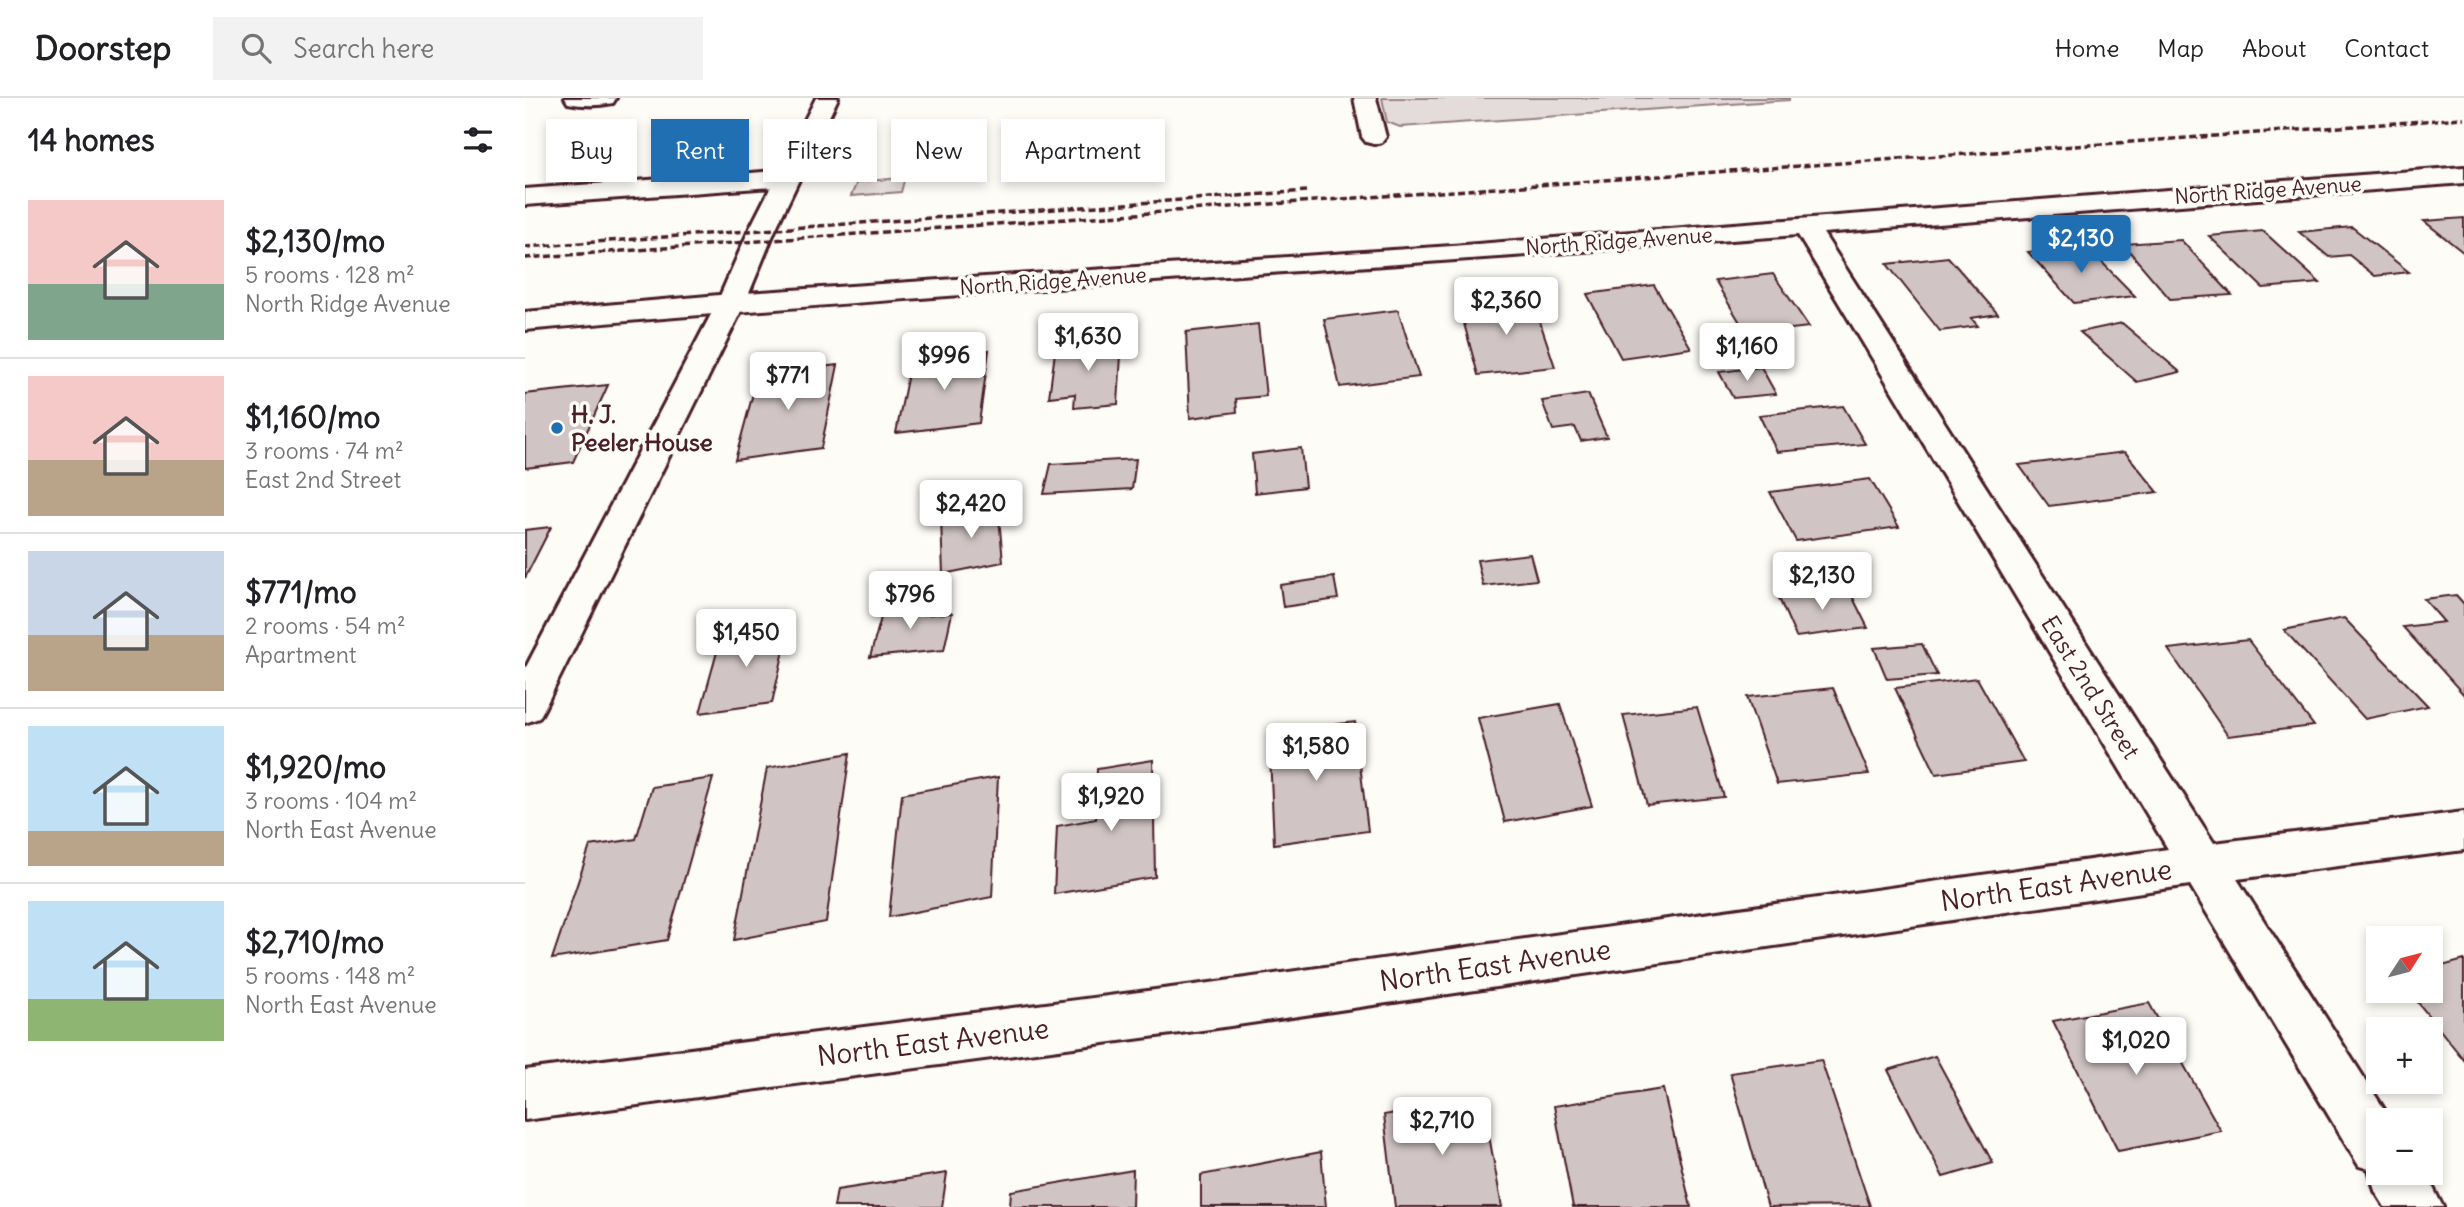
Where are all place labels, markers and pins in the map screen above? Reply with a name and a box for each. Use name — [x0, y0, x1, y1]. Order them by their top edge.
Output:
pin: $2,130 — [2024, 216, 2138, 275]
pin: $2,360 — [1449, 278, 1563, 337]
pin: $1,630 — [1031, 314, 1145, 373]
pin: $1,160 — [1690, 324, 1804, 383]
pin: $996 — [903, 332, 985, 392]
pin: $771 — [747, 352, 829, 412]
place label: H. J. Peeler House — [571, 399, 713, 457]
marker: H. J. Peeler House — [549, 420, 565, 436]
pin: $2,420 — [914, 480, 1028, 540]
pin: $2,130 — [1765, 552, 1879, 612]
pin: $796 — [869, 572, 951, 631]
pin: $1,450 — [689, 610, 803, 669]
pin: $1,580 — [1259, 724, 1373, 783]
pin: $1,920 — [1054, 774, 1168, 833]
pin: $1,020 — [2079, 1018, 2193, 1077]
pin: $2,710 — [1385, 1098, 1499, 1157]

